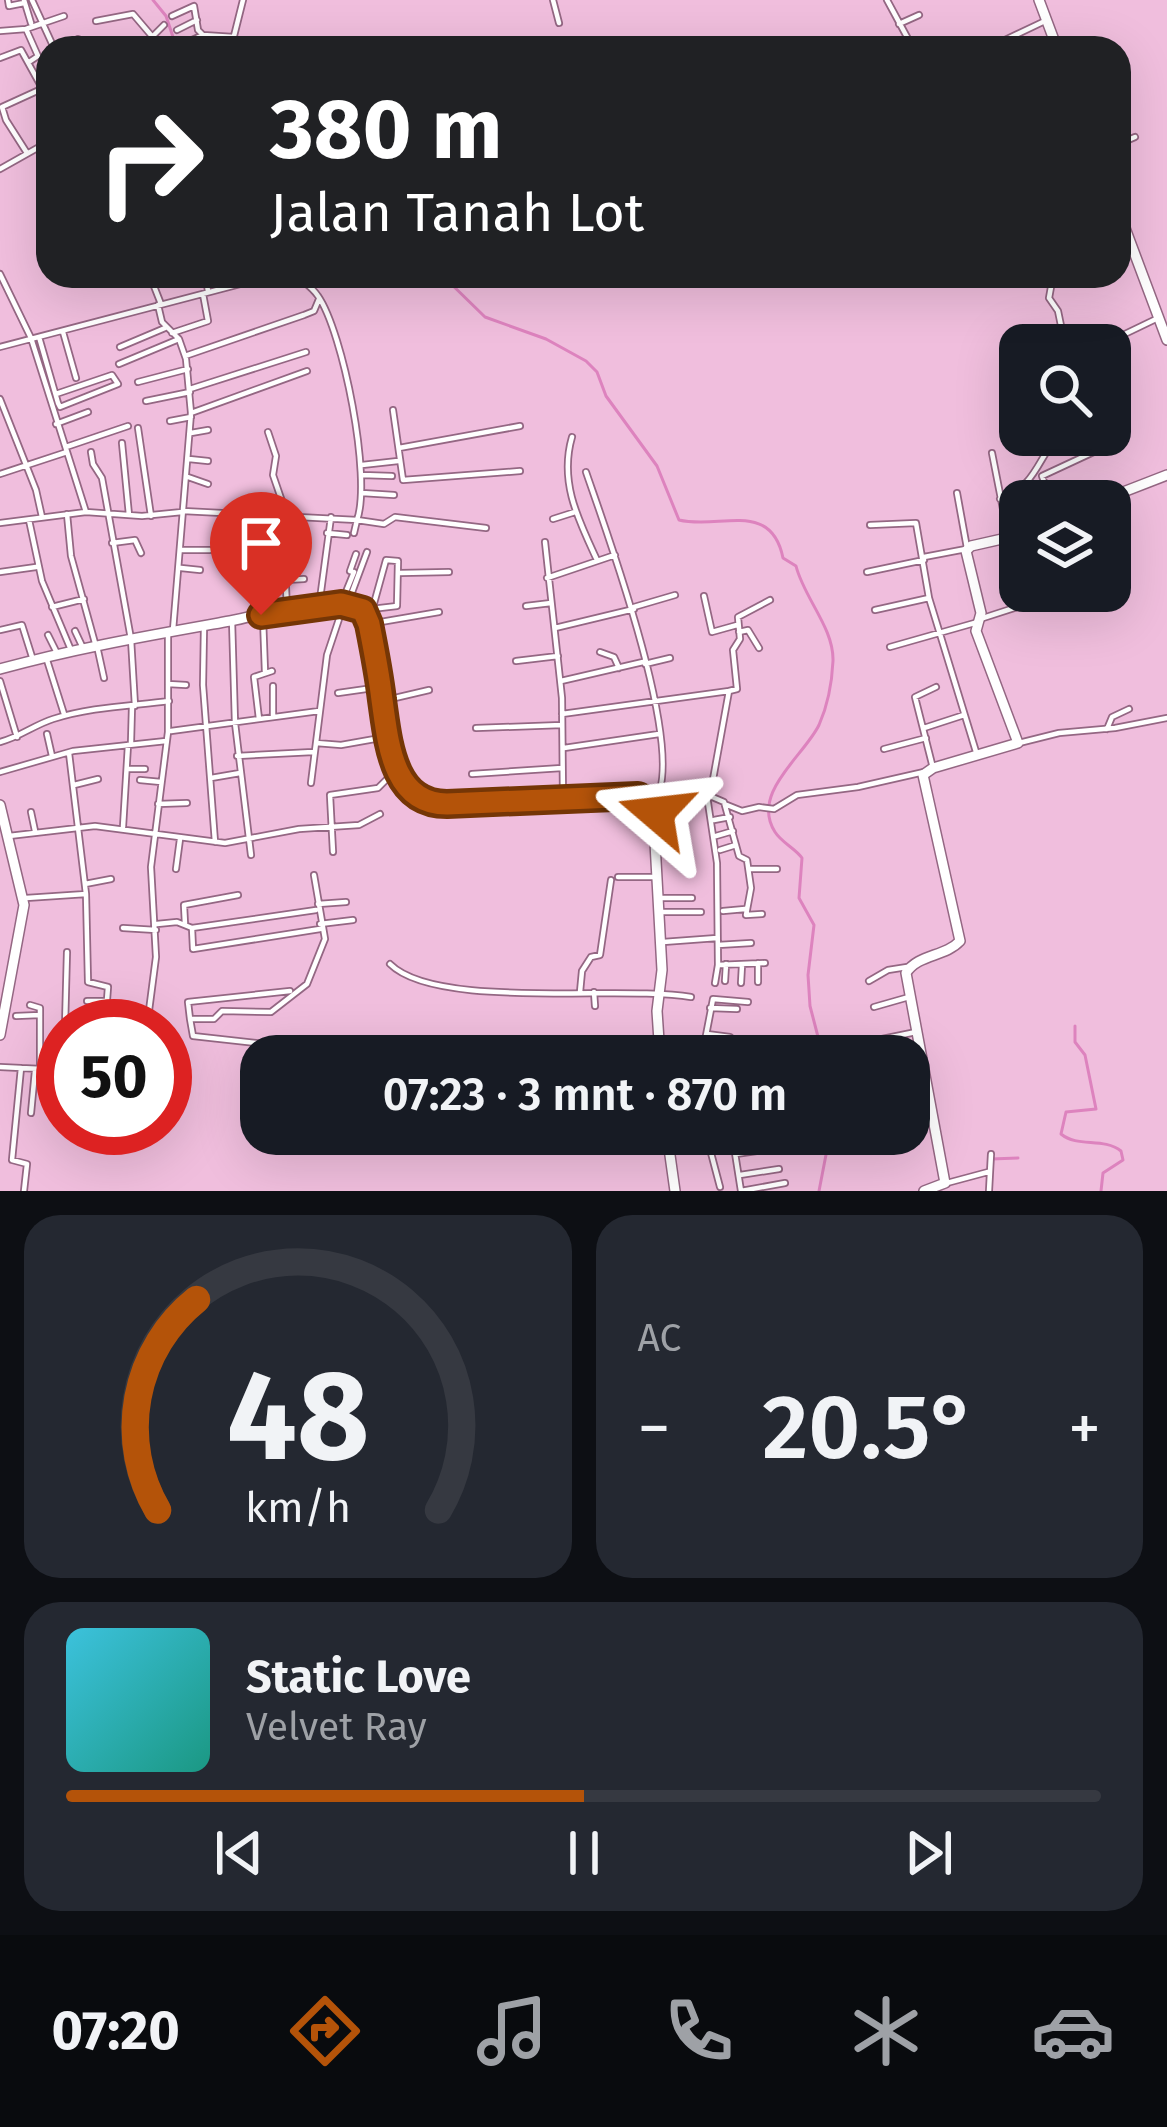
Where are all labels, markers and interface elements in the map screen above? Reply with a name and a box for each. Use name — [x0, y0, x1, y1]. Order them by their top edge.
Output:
text: 380 m — [270, 79, 503, 180]
icon: right — [72, 84, 228, 240]
text: Jalan Tanah Lot — [270, 181, 644, 245]
map controls — [999, 324, 1131, 612]
button: search — [999, 324, 1131, 456]
button: layers — [999, 480, 1131, 612]
pin — [210, 492, 312, 615]
icon: arrive — [228, 510, 294, 576]
position arrow — [593, 750, 719, 876]
speed limit sign: 50 — [36, 999, 192, 1155]
text: 07:23 · 3 mnt · 870 m — [383, 1068, 787, 1122]
text: AC — [638, 1315, 681, 1361]
text: 48 — [226, 1342, 369, 1492]
text: 20.5° — [762, 1374, 976, 1482]
text: − — [638, 1389, 671, 1468]
text: + — [1068, 1389, 1101, 1468]
text: km/h — [245, 1481, 351, 1532]
text: Static Love — [246, 1650, 471, 1704]
text: Velvet Ray — [246, 1704, 427, 1750]
icon: previous — [206, 1820, 272, 1886]
icon: pause — [551, 1820, 617, 1886]
icon: next — [896, 1820, 962, 1886]
icon: directions — [283, 1989, 367, 2073]
icon: music — [470, 1989, 554, 2073]
icon: phone — [657, 1989, 741, 2073]
icon: climate — [844, 1989, 928, 2073]
icon: car — [1031, 1989, 1115, 2073]
text: 07:20 — [52, 1999, 180, 2063]

